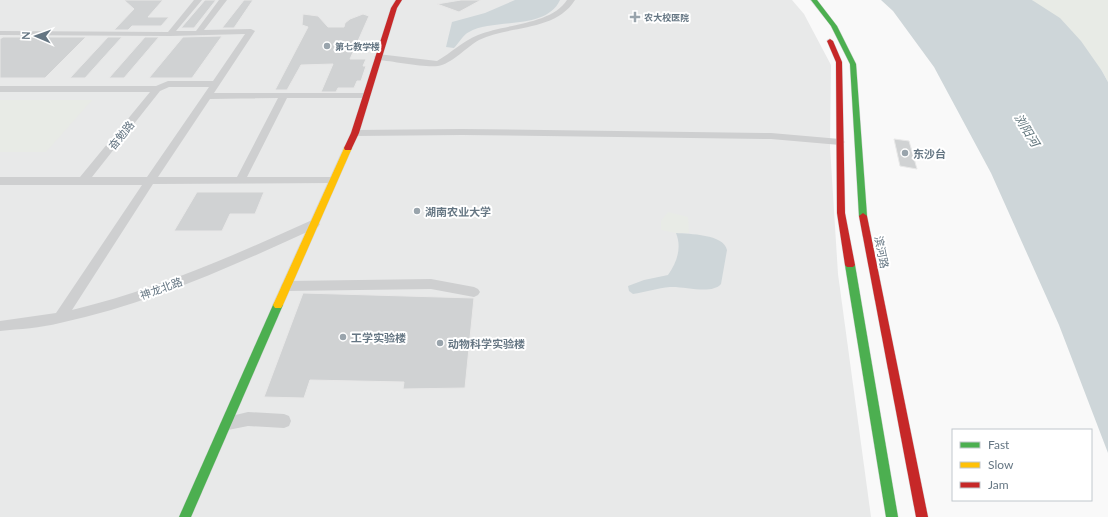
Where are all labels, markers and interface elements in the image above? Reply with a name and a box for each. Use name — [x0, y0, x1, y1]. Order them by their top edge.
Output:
marker: 农大校医院 — [629, 11, 641, 23]
place label: 农大校医院 — [644, 12, 689, 23]
north arrow — [16, 16, 56, 56]
text: N — [19, 31, 32, 40]
marker: 第七教学楼 — [322, 41, 332, 51]
place label: 第七教学楼 — [335, 41, 380, 52]
water label: 浏阳河 — [1011, 111, 1044, 151]
street label: 奋勉路 — [106, 118, 136, 152]
place label: 东沙台 — [913, 147, 946, 160]
marker: 东沙台 — [900, 148, 910, 158]
place label: 湖南农业大学 — [425, 205, 491, 218]
marker: 湖南农业大学 — [412, 206, 422, 216]
street label: 滨河路 — [872, 235, 892, 269]
street label: 神龙北路 — [138, 274, 184, 302]
place label: 工学实验楼 — [351, 331, 406, 344]
marker: 工学实验楼 — [338, 332, 348, 342]
place label: 动物科学实验楼 — [448, 337, 525, 350]
marker: 动物科学实验楼 — [435, 338, 445, 348]
legend — [952, 429, 1092, 501]
text: Fast — [988, 437, 1010, 452]
text: Slow — [988, 457, 1014, 472]
text: Jam — [988, 477, 1009, 492]

